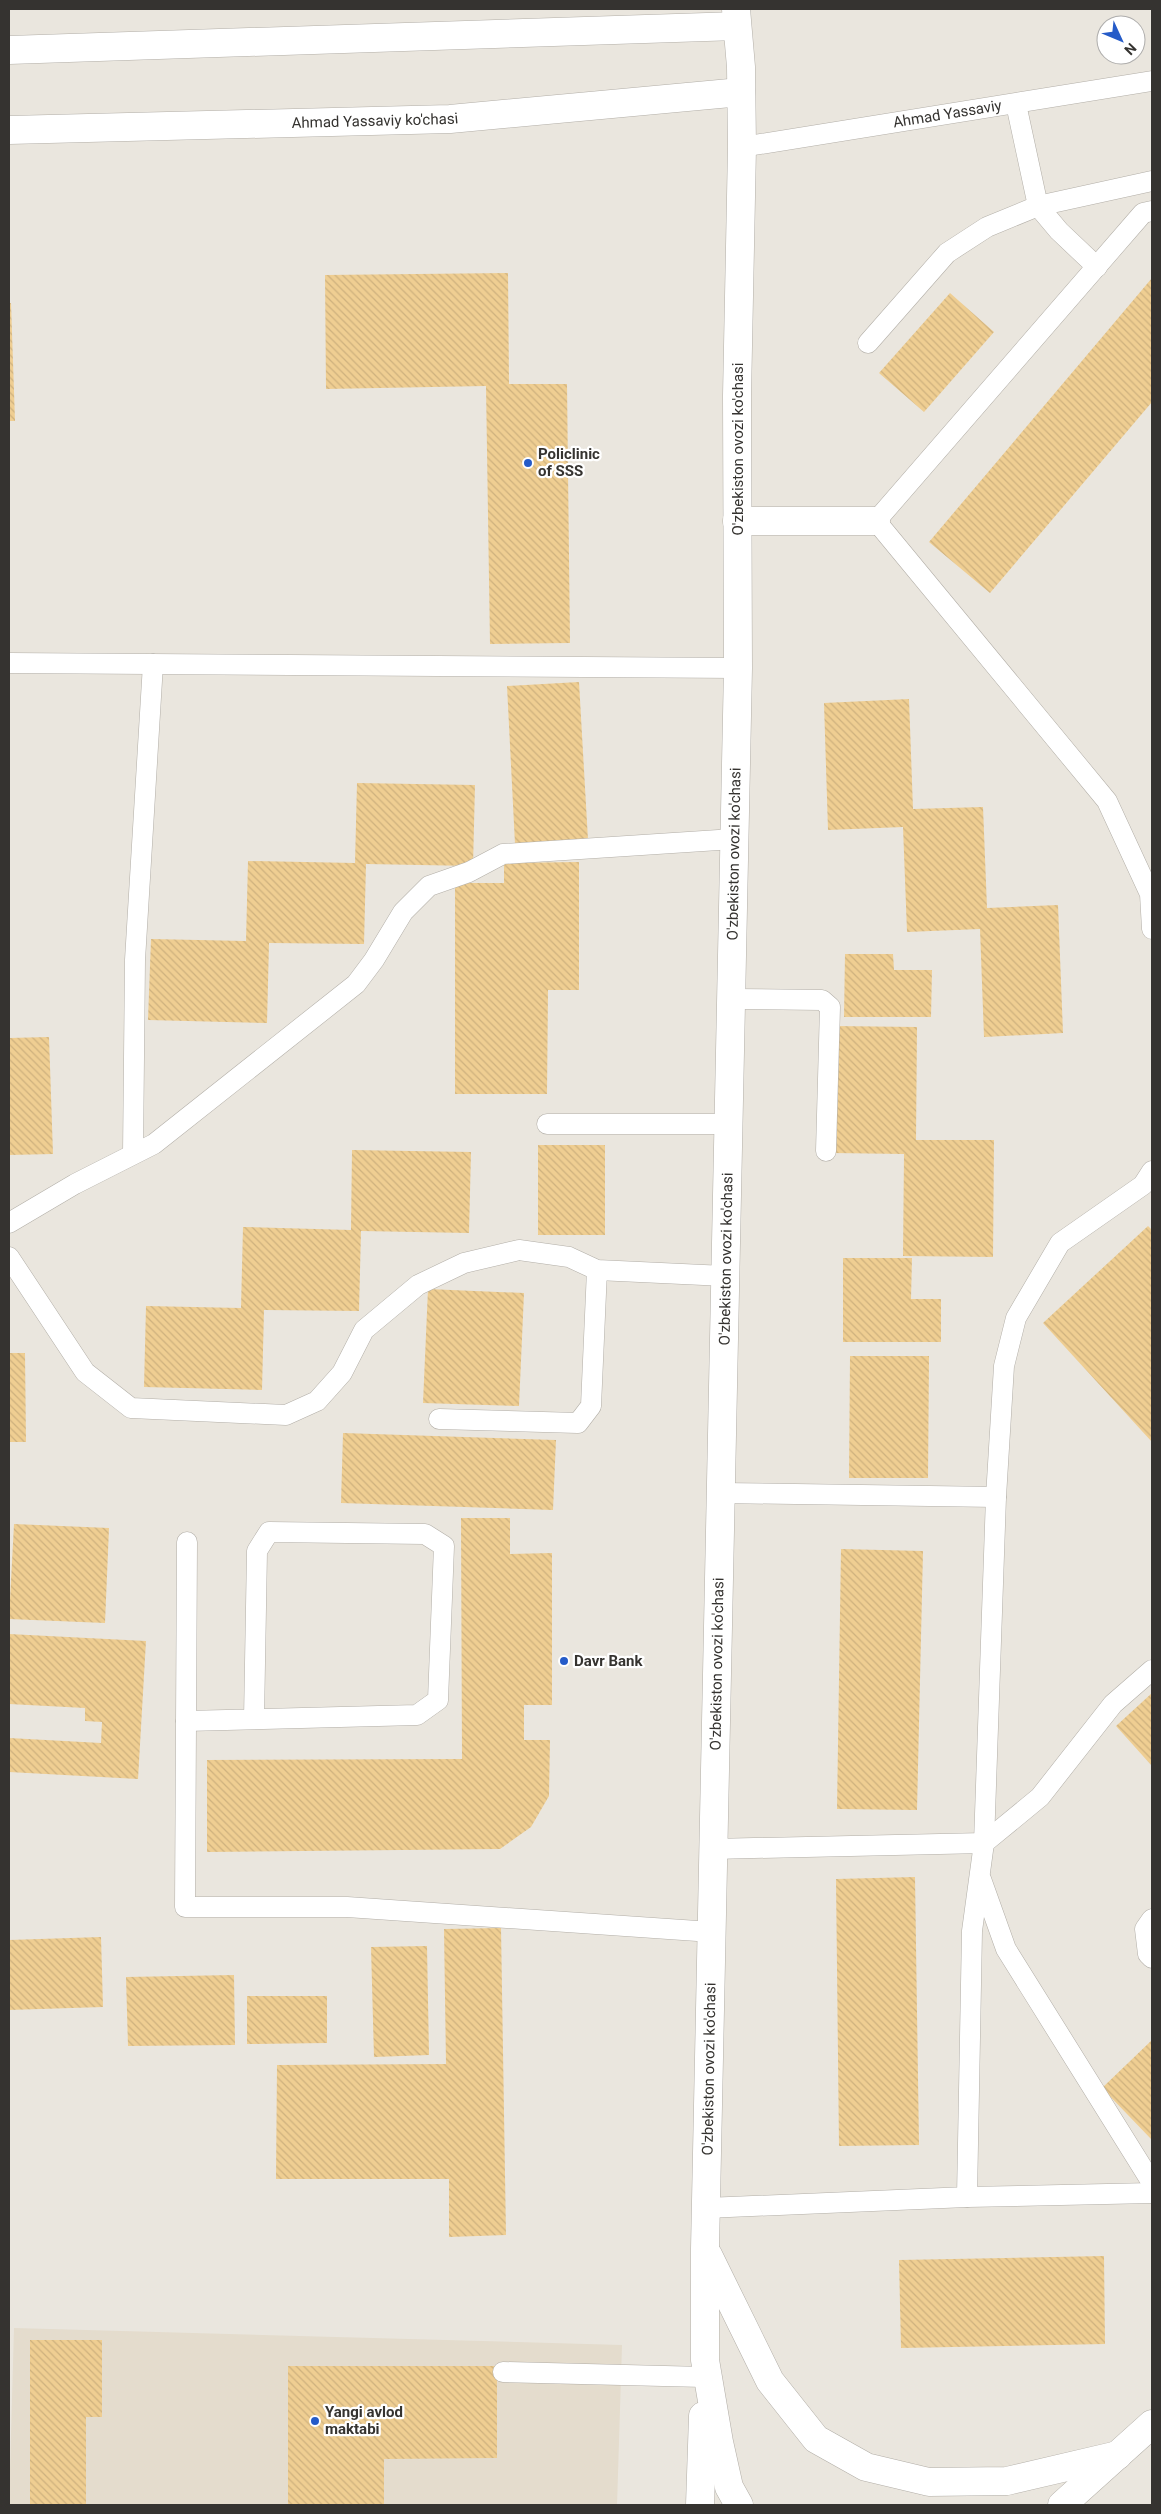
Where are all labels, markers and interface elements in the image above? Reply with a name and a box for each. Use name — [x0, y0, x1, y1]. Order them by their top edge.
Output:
north arrow — [1096, 15, 1146, 65]
text: N — [1121, 40, 1140, 58]
street label: Ahmad Yassaviy — [892, 96, 1003, 132]
street label: Ahmad Yassaviy ko'chasi — [291, 109, 459, 132]
street label: O'zbekiston ovozi ko'chasi — [729, 363, 747, 535]
place label: Policlinic of SSS — [538, 445, 600, 480]
marker: Policlinic of SSS — [522, 457, 534, 469]
street label: O'zbekiston ovozi ko'chasi — [723, 767, 745, 941]
street label: O'zbekiston ovozi ko'chasi — [715, 1172, 737, 1346]
street label: O'zbekiston ovozi ko'chasi — [706, 1577, 728, 1751]
place label: Davr Bank — [574, 1652, 643, 1670]
marker: Davr Bank — [558, 1655, 570, 1667]
street label: O'zbekiston ovozi ko'chasi — [698, 1982, 720, 2156]
place label: Yangi avlod maktabi — [325, 2403, 403, 2438]
marker: Yangi avlod maktabi — [309, 2415, 321, 2427]

